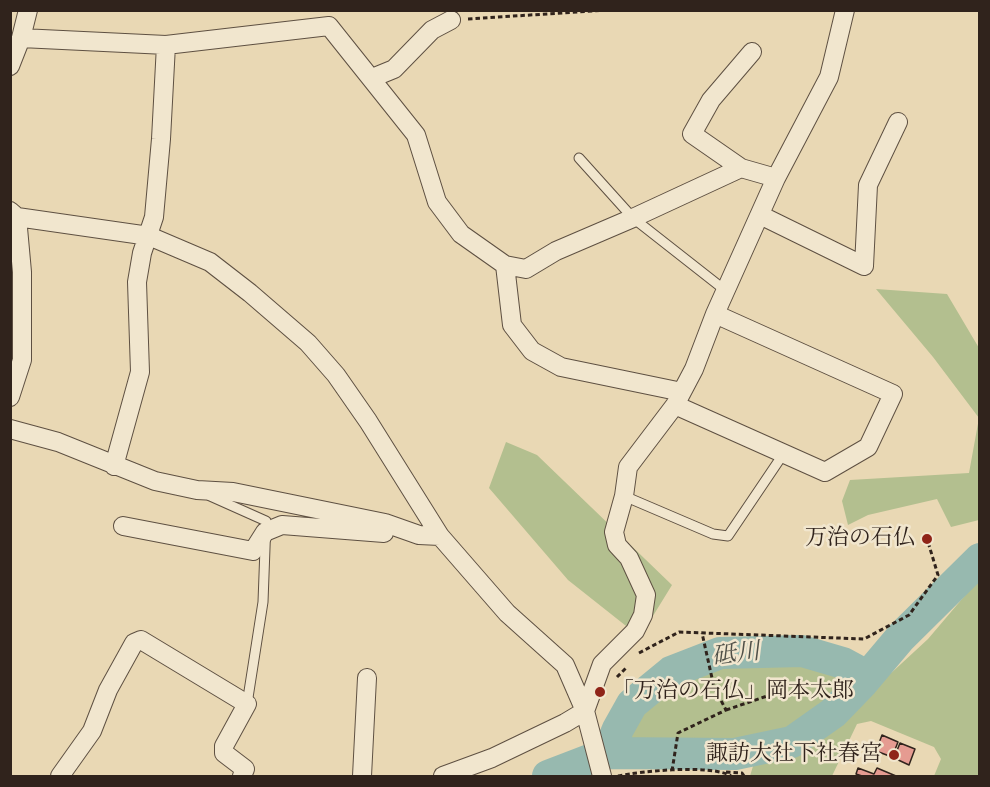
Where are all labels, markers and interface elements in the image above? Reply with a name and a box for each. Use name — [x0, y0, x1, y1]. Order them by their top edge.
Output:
place label: 万治の石仏 — [805, 526, 915, 552]
marker: 万治の石仏 — [920, 532, 934, 546]
water label: 砥川 — [710, 639, 762, 673]
place label: 「万治の石仏」岡本太郎 — [612, 679, 854, 705]
marker: 「万治の石仏」岡本太郎 — [593, 685, 607, 699]
place label: 諏訪大社下社春宮 — [706, 742, 882, 768]
marker: 諏訪大社下社春宮 — [887, 748, 901, 762]

